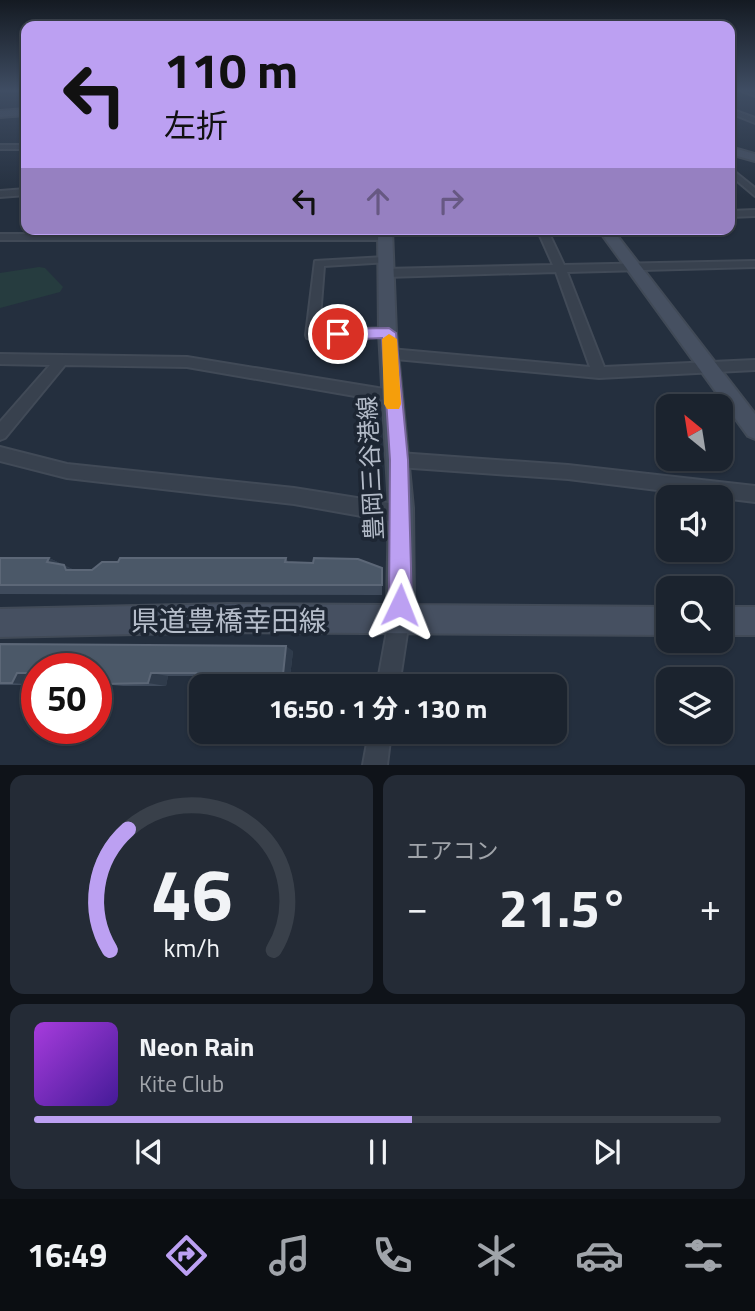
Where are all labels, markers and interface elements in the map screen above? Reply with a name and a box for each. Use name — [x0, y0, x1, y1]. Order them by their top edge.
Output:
text: 110 m — [164, 32, 298, 107]
icon: left — [49, 49, 140, 140]
text: 左折 — [164, 101, 228, 149]
icon: left — [286, 182, 324, 220]
icon: ahead — [359, 182, 397, 220]
icon: right — [432, 182, 470, 220]
pin — [308, 304, 368, 364]
icon: arrive — [319, 315, 357, 353]
north arrow — [656, 394, 733, 471]
map controls — [656, 394, 733, 744]
street label: 豊岡三谷港線 — [348, 395, 392, 541]
button: sound — [656, 485, 733, 562]
position arrow — [363, 568, 437, 642]
button: search — [656, 576, 733, 653]
street label: 県道豊橋幸田線 — [131, 599, 327, 642]
speed limit sign: 50 — [21, 653, 112, 744]
button: layers — [656, 667, 733, 744]
text: 16:50 · 1 分 · 130 m — [269, 689, 487, 728]
text: エアコン — [407, 833, 499, 868]
text: 46 — [150, 839, 232, 949]
text: 21.5° — [499, 868, 629, 947]
text: − — [407, 878, 428, 936]
text: + — [700, 878, 721, 936]
text: km/h — [163, 929, 220, 967]
text: Neon Rain — [139, 1027, 254, 1066]
text: Kite Club — [139, 1066, 224, 1101]
icon: previous — [130, 1133, 168, 1171]
icon: pause — [359, 1133, 397, 1171]
icon: next — [588, 1133, 626, 1171]
text: 16:49 — [27, 1231, 107, 1279]
icon: directions — [162, 1231, 211, 1280]
icon: music — [265, 1231, 314, 1280]
icon: phone — [368, 1231, 417, 1280]
icon: climate — [472, 1231, 521, 1280]
icon: car — [575, 1231, 624, 1280]
icon: filters — [679, 1231, 728, 1280]

